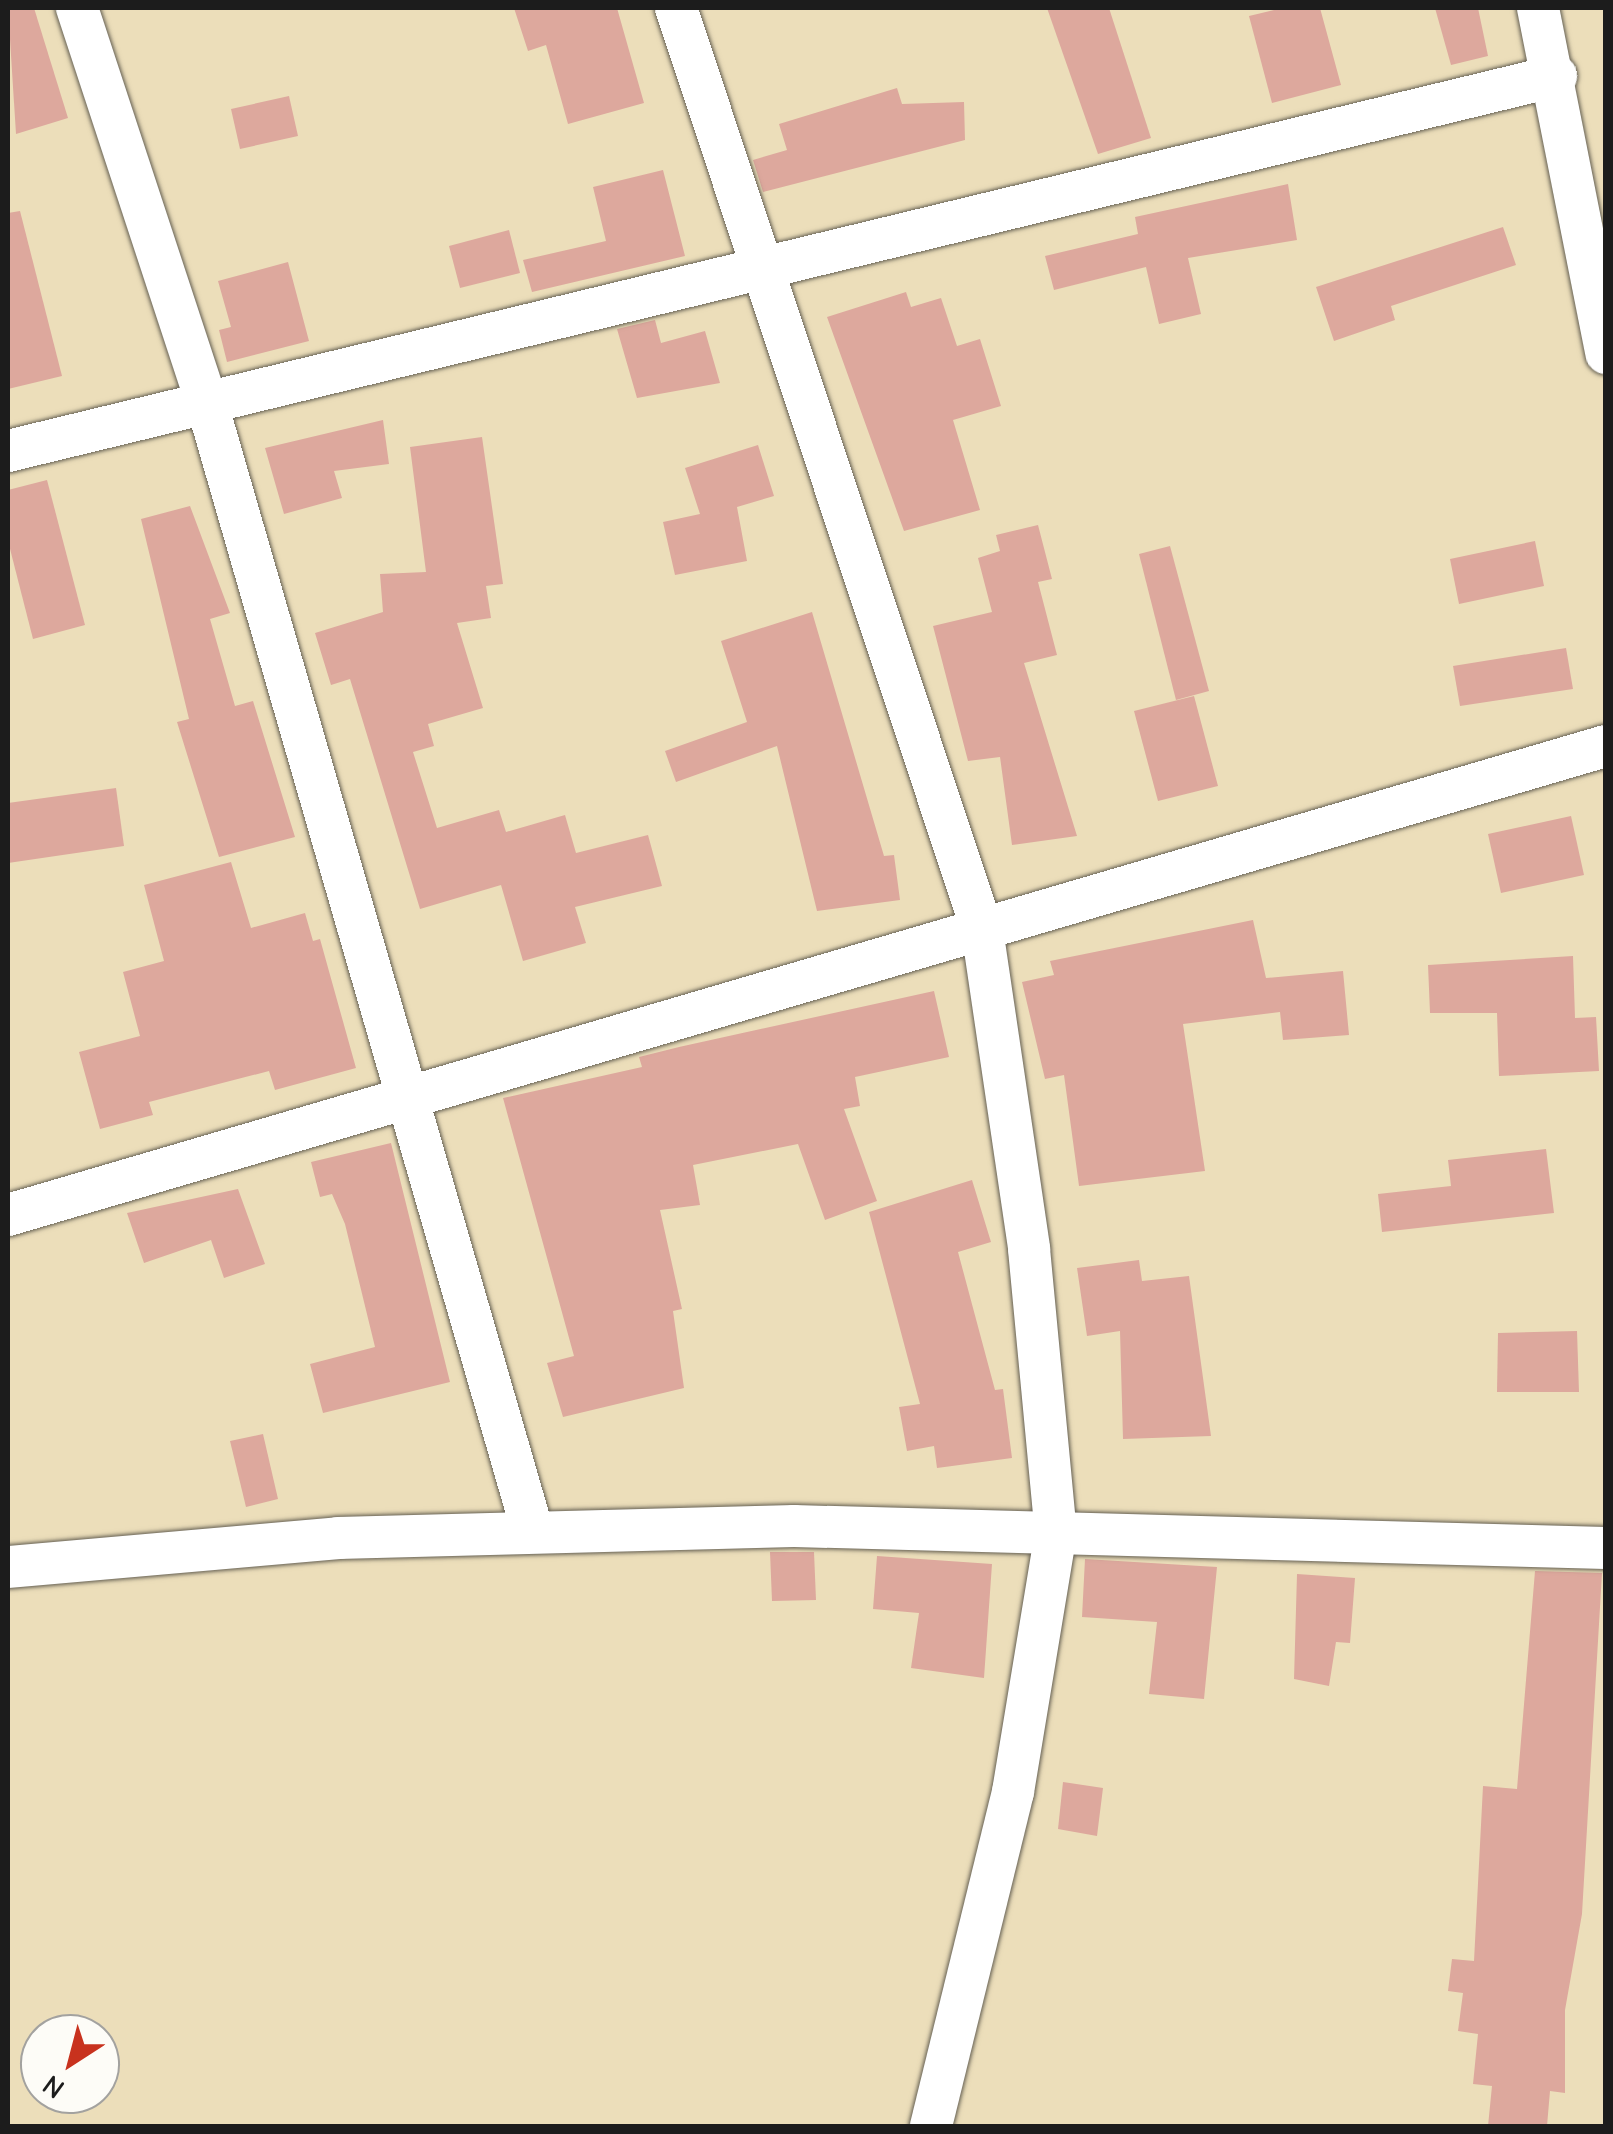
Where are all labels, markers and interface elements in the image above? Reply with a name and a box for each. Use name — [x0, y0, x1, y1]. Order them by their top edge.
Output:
north arrow — [20, 2014, 120, 2114]
text: N — [37, 2068, 70, 2105]

